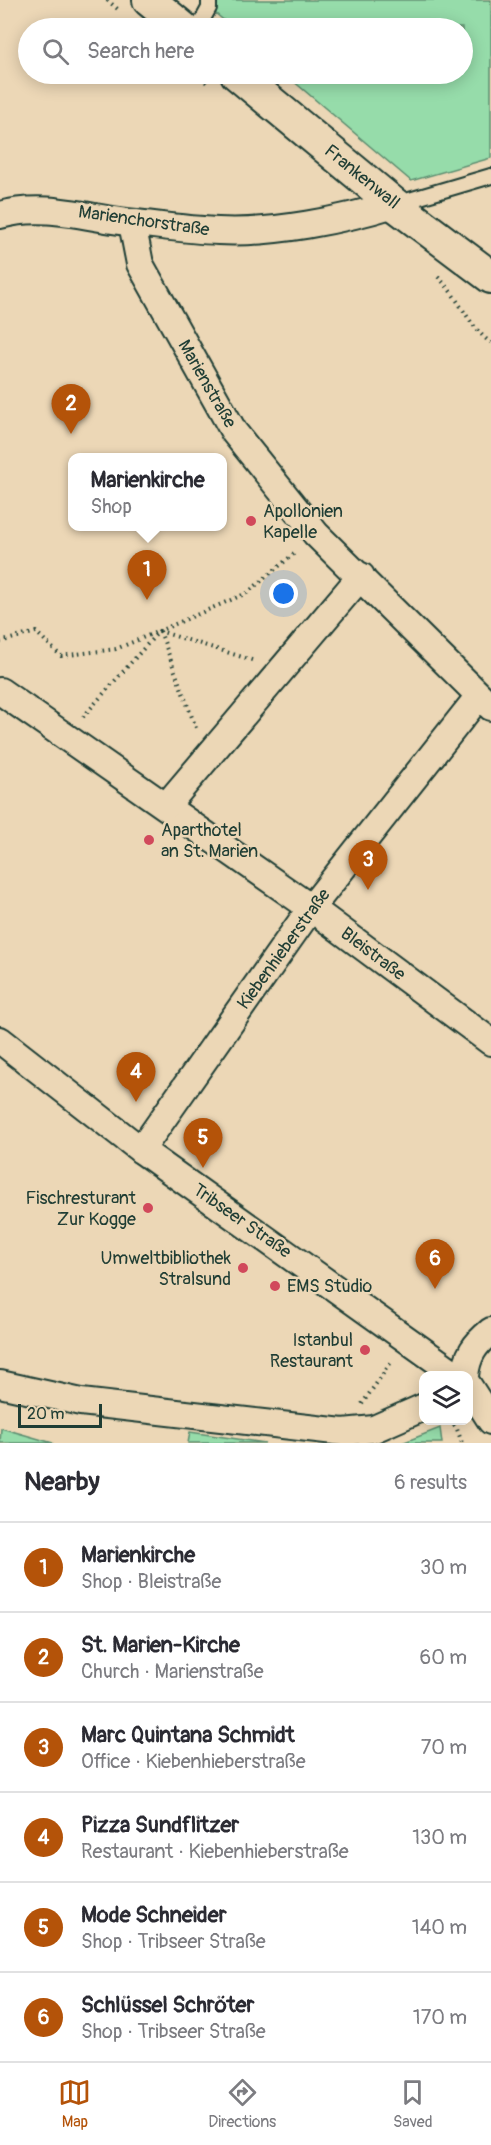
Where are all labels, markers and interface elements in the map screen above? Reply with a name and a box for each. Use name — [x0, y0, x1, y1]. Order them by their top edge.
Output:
search box — [18, 18, 473, 84]
icon: search — [39, 35, 72, 68]
text: Search here — [87, 37, 194, 65]
street label: Frankenwall — [320, 140, 404, 214]
street label: Marienchorstraße — [77, 200, 211, 242]
street label: Marienstraße — [173, 336, 242, 432]
pin: 2 — [52, 384, 90, 434]
popup — [68, 453, 227, 531]
text: Marienkirche — [91, 466, 204, 494]
text: Shop — [91, 494, 132, 519]
place label: Apollonien Kapelle — [263, 500, 343, 544]
marker: Apollonien Kapelle — [244, 514, 258, 528]
pin: 1 — [128, 550, 166, 600]
your location — [269, 579, 298, 608]
place label: Aparthotel an St. Marien — [161, 819, 258, 863]
marker: Aparthotel an St. Marien — [142, 833, 156, 847]
pin: 3 — [348, 840, 388, 890]
street label: Kiebenhieberstraße — [232, 884, 336, 1014]
street label: Bleistraße — [336, 922, 410, 986]
pin: 4 — [116, 1052, 156, 1102]
pin: 5 — [184, 1118, 222, 1168]
street label: Tribseer Straße — [188, 1179, 296, 1264]
place label: Fischresturant Zur Kogge — [26, 1187, 137, 1231]
marker: Fischresturant Zur Kogge — [141, 1201, 155, 1215]
pin: 6 — [416, 1240, 454, 1289]
place label: Umweltbibliothek Stralsund — [100, 1247, 231, 1291]
marker: Umweltbibliothek Stralsund — [236, 1261, 250, 1275]
place label: EMS Studio — [287, 1275, 373, 1298]
marker: EMS Studio — [268, 1279, 282, 1293]
place label: Istanbul Restaurant — [270, 1329, 354, 1373]
marker: Istanbul Restaurant — [358, 1343, 372, 1357]
map controls — [419, 1371, 473, 1425]
button: layers — [419, 1371, 473, 1425]
scale bar — [18, 1401, 102, 1428]
text: 20 m — [27, 1404, 65, 1424]
text: Nearby — [24, 1466, 100, 1498]
text: 6 results — [394, 1470, 467, 1495]
text: Marienkirche — [81, 1541, 195, 1569]
text: 1 — [40, 1555, 47, 1580]
text: 30 m — [420, 1555, 467, 1580]
text: Shop · Bleistraße — [81, 1569, 221, 1594]
text: St. Marien-Kirche — [81, 1631, 240, 1659]
text: 2 — [38, 1645, 49, 1670]
text: 60 m — [420, 1645, 467, 1670]
text: Church · Marienstraße — [81, 1659, 264, 1684]
text: Marc Quintana Schmidt — [81, 1721, 295, 1749]
text: 3 — [38, 1735, 49, 1760]
text: 70 m — [421, 1735, 467, 1760]
text: Office · Kiebenhieberstraße — [81, 1749, 306, 1774]
text: Pizza Sundflitzer — [81, 1811, 239, 1839]
text: 4 — [38, 1825, 49, 1850]
text: 130 m — [412, 1825, 467, 1850]
text: Restaurant · Kiebenhieberstraße — [81, 1839, 349, 1864]
text: Mode Schneider — [81, 1901, 227, 1929]
text: 5 — [38, 1915, 49, 1940]
text: 140 m — [412, 1915, 467, 1940]
text: Shop · Tribseer Straße — [81, 1929, 266, 1954]
text: Schlüssel Schröter — [81, 1991, 254, 2019]
text: 6 — [38, 2005, 49, 2030]
text: 170 m — [413, 2005, 467, 2030]
text: Shop · Tribseer Straße — [81, 2019, 266, 2044]
tab: Map — [58, 2076, 91, 2132]
tab: Directions — [208, 2076, 276, 2132]
tab: Saved — [393, 2076, 433, 2132]

